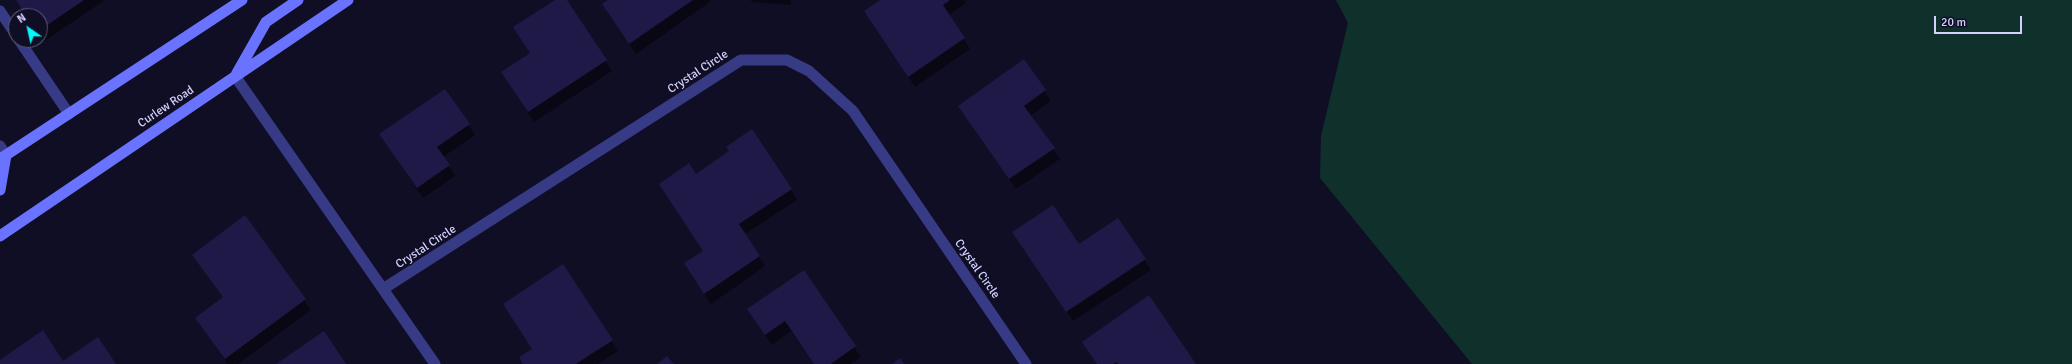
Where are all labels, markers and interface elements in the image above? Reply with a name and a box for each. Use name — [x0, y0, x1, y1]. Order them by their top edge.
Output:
north arrow — [8, 8, 48, 48]
scale bar — [1936, 8, 2024, 34]
text: N — [15, 11, 28, 26]
text: 20 m — [1941, 15, 1966, 30]
street label: Crystal Circle — [665, 47, 731, 97]
street label: Curlew Road — [135, 83, 197, 131]
street label: Crystal Circle — [393, 222, 459, 272]
street label: Crystal Circle — [951, 237, 1003, 301]

